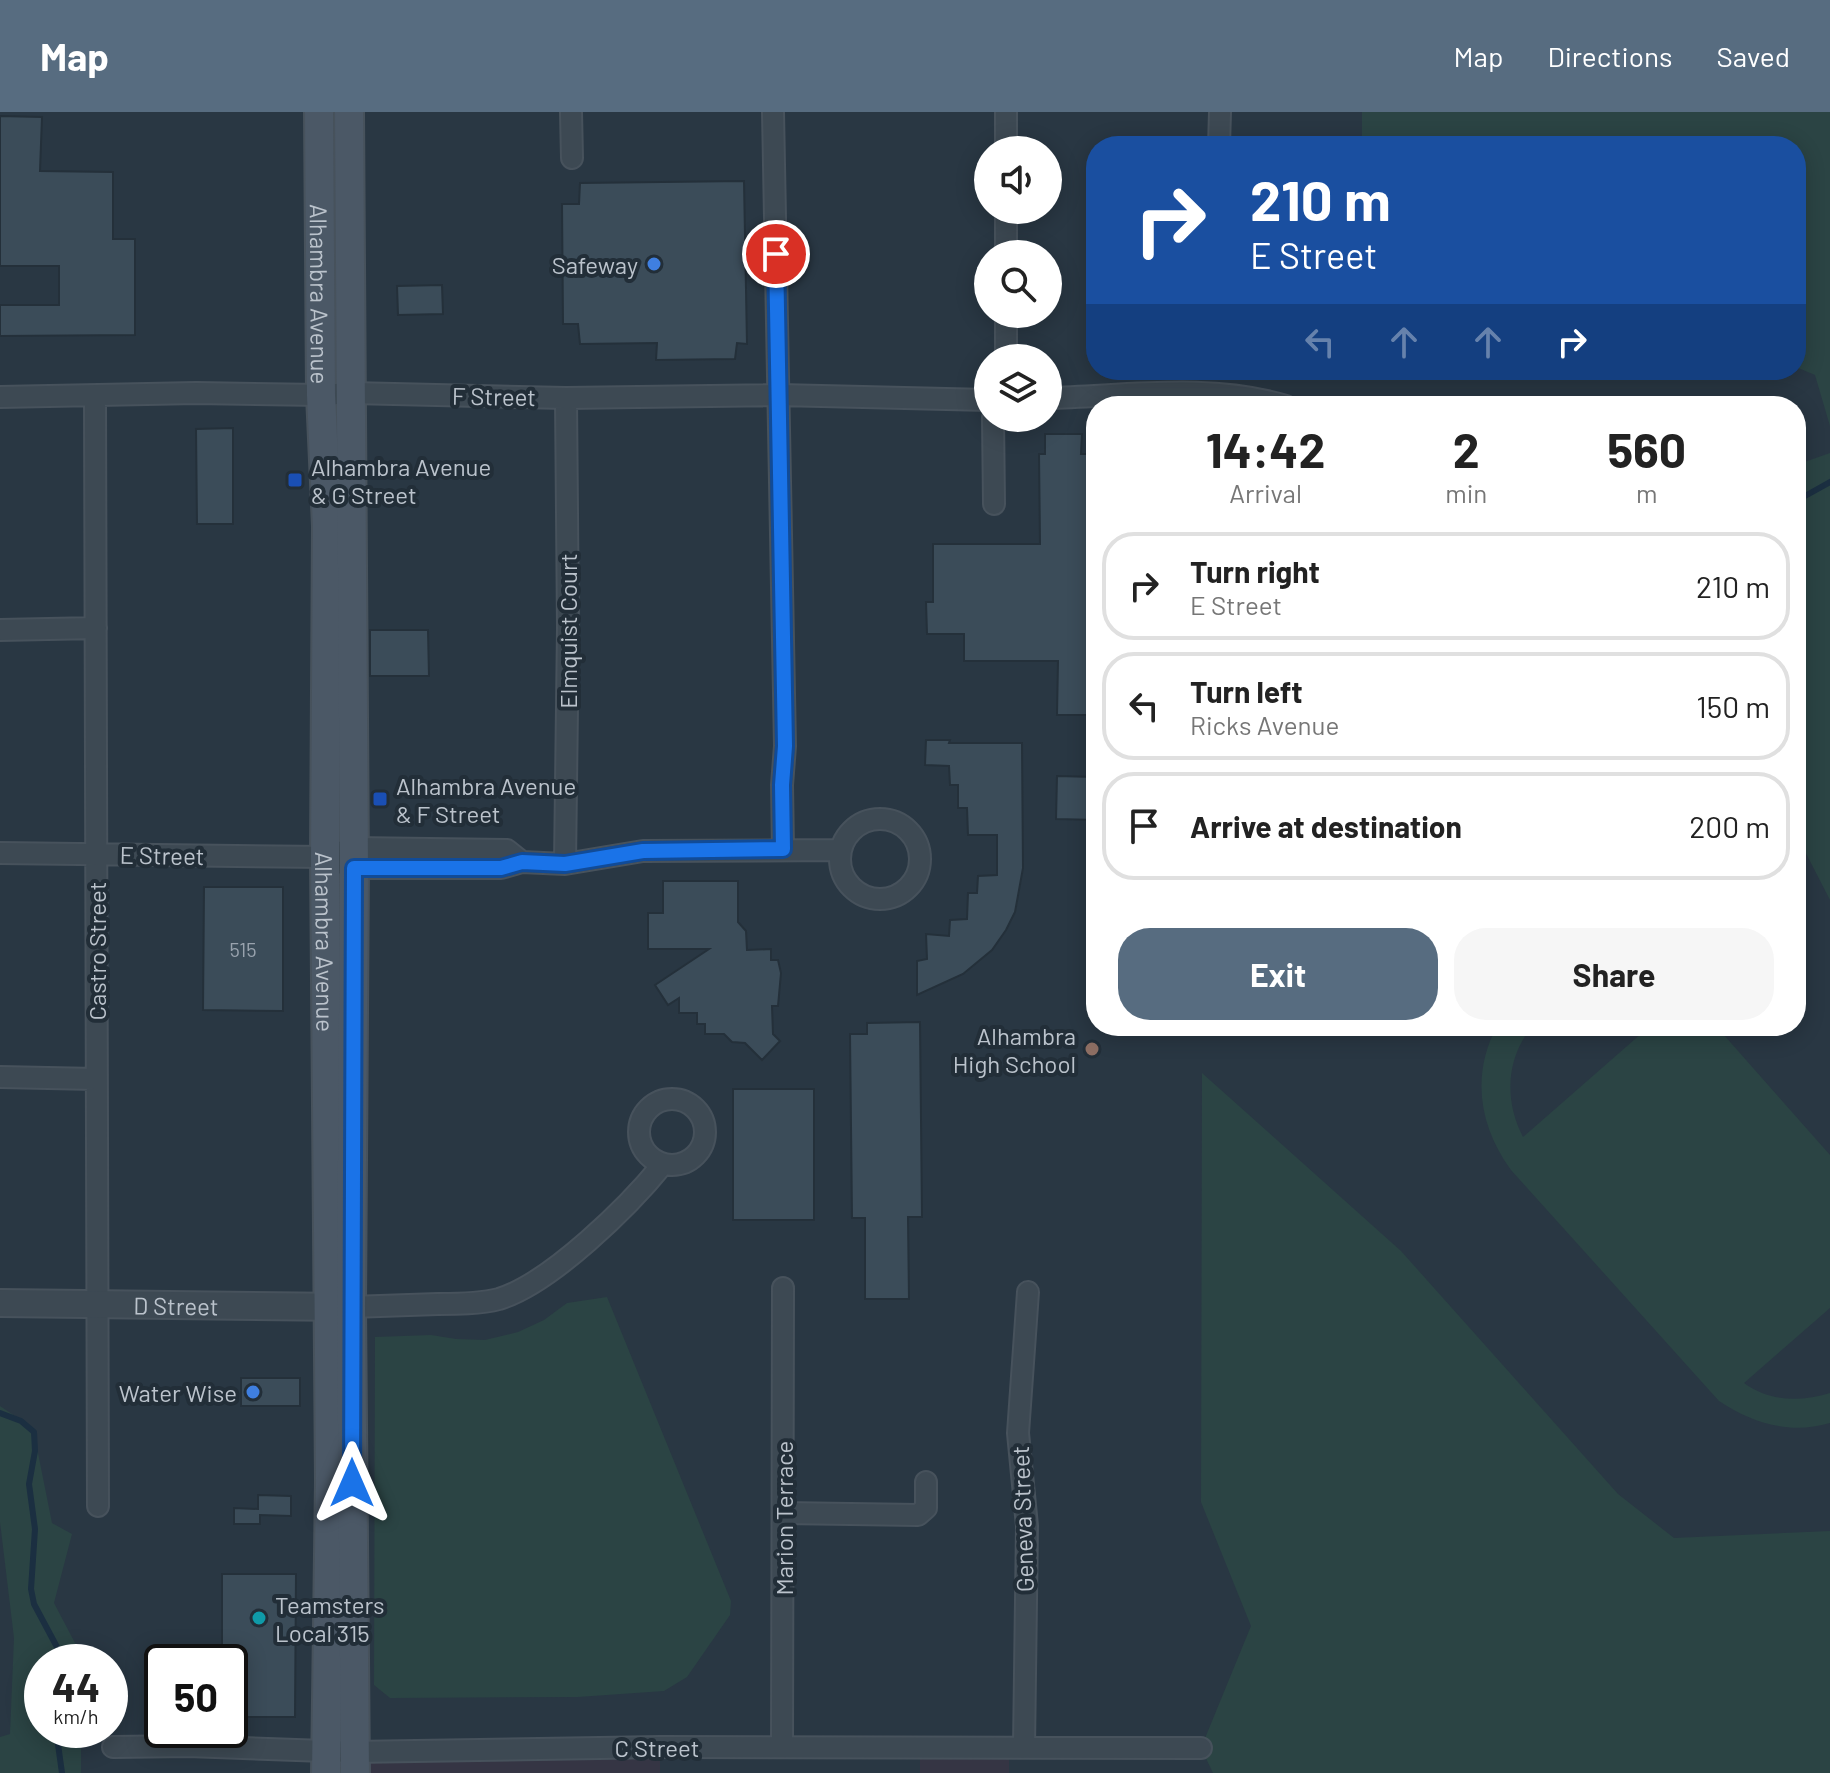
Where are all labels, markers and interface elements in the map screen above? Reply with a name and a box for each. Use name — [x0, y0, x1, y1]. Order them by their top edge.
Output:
text: Map — [40, 33, 109, 79]
text: Map — [1454, 39, 1503, 73]
text: Directions — [1547, 39, 1673, 73]
text: Saved — [1717, 39, 1790, 73]
map controls — [974, 136, 1062, 432]
button: sound — [974, 136, 1062, 224]
text: 210 m — [1250, 165, 1391, 232]
icon: right — [1118, 168, 1222, 272]
street label: Alhambra Avenue — [305, 204, 335, 384]
pin — [742, 220, 810, 288]
icon: arrive — [754, 232, 798, 276]
text: E Street — [1250, 233, 1377, 276]
button: search — [974, 240, 1062, 328]
place label: Safeway — [552, 250, 638, 279]
marker: Safeway — [645, 255, 663, 273]
icon: left — [1298, 320, 1342, 364]
icon: ahead — [1382, 320, 1426, 364]
icon: ahead — [1466, 320, 1510, 364]
icon: right — [1550, 320, 1594, 364]
button: layers — [974, 344, 1062, 432]
street label: F Street — [452, 381, 536, 411]
text: 14:42 — [1206, 420, 1325, 478]
text: 2 — [1453, 420, 1480, 478]
text: 560 — [1607, 420, 1686, 478]
place label: Alhambra Avenue & G Street — [311, 452, 491, 509]
marker: Alhambra Avenue & G Street — [286, 471, 304, 489]
text: Arrival — [1229, 477, 1302, 508]
text: min — [1445, 477, 1487, 508]
text: m — [1636, 477, 1657, 508]
street label: Elmquist Court — [553, 553, 582, 709]
text: Turn right — [1190, 553, 1320, 589]
icon: right — [1122, 564, 1166, 608]
text: 210 m — [1696, 568, 1770, 604]
text: E Street — [1190, 589, 1282, 620]
text: Turn left — [1190, 673, 1303, 709]
icon: left — [1122, 684, 1166, 728]
text: 150 m — [1696, 688, 1770, 724]
text: Ricks Avenue — [1190, 709, 1339, 740]
place label: Alhambra Avenue & F Street — [396, 771, 576, 828]
marker: Alhambra Avenue & F Street — [371, 790, 389, 808]
icon: arrive — [1122, 804, 1166, 848]
text: Arrive at destination — [1190, 808, 1462, 844]
text: 200 m — [1689, 808, 1770, 844]
street label: E Street — [119, 840, 205, 870]
street label: Alhambra Avenue — [310, 852, 341, 1032]
street label: Castro Street — [82, 882, 111, 1020]
button: Exit — [1118, 928, 1438, 1020]
button: Share — [1454, 928, 1774, 1020]
house number: 515 — [230, 937, 257, 961]
place label: Alhambra High School — [953, 1021, 1076, 1078]
marker: Alhambra High School — [1083, 1040, 1101, 1058]
street label: D Street — [133, 1290, 219, 1320]
place label: Water Wise — [119, 1378, 237, 1407]
marker: Water Wise — [244, 1383, 262, 1401]
position arrow — [310, 1441, 394, 1525]
street label: Marion Terrace — [769, 1441, 798, 1595]
street label: Geneva Street — [1005, 1445, 1039, 1593]
place label: Teamsters Local 315 — [275, 1590, 385, 1647]
marker: Teamsters Local 315 — [250, 1609, 268, 1627]
speed limit sign: 50 — [144, 1644, 248, 1748]
text: 44 — [52, 1662, 100, 1710]
text: km/h — [53, 1704, 99, 1728]
street label: C Street — [615, 1733, 699, 1762]

